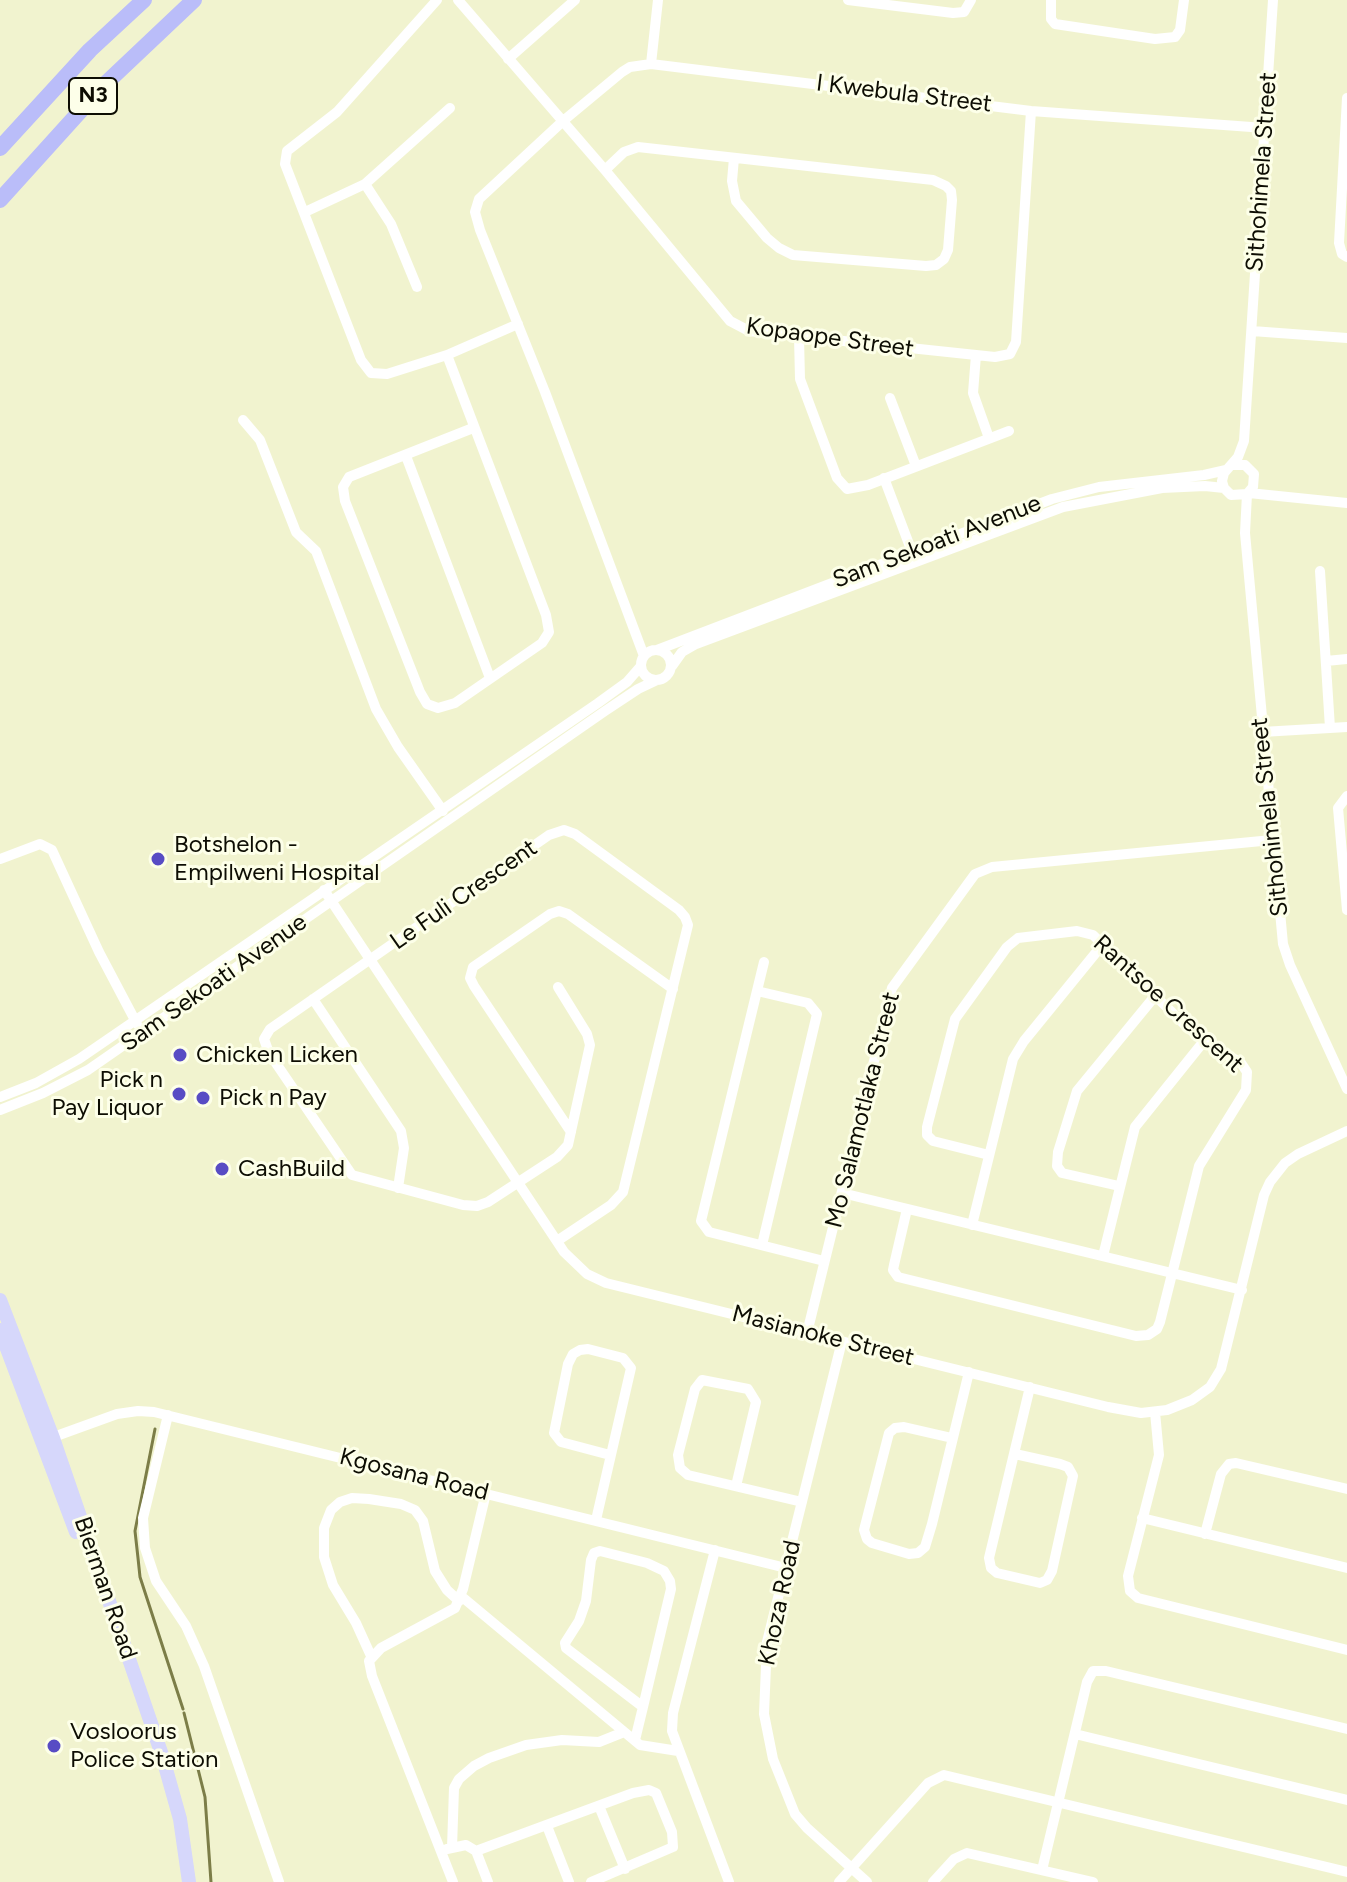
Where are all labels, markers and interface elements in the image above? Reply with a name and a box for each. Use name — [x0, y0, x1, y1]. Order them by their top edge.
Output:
street label: I Kwebula Street — [815, 69, 993, 119]
street label: Sithohimela Street — [1241, 71, 1283, 273]
road number: N3 — [69, 78, 117, 114]
street label: Kopaope Street — [744, 312, 916, 364]
street label: Sam Sekoati Avenue — [829, 489, 1045, 595]
street label: Sithohimela Street — [1245, 716, 1295, 918]
place label: Botshelon - Empilweni Hospital — [174, 831, 380, 887]
street label: Le Fuli Crescent — [385, 834, 543, 956]
marker: Botshelon - Empilweni Hospital — [149, 850, 167, 868]
street label: Sam Sekoati Avenue — [115, 908, 313, 1058]
street label: Rantsoe Crescent — [1087, 929, 1249, 1079]
street label: Mo Salamotlaka Street — [820, 989, 906, 1231]
place label: Chicken Licken — [196, 1041, 358, 1069]
marker: Chicken Licken — [171, 1046, 189, 1064]
place label: Pick n Pay Liquor — [51, 1066, 163, 1122]
place label: Pick n Pay — [219, 1084, 327, 1112]
marker: Pick n Pay Liquor — [170, 1085, 188, 1103]
marker: Pick n Pay — [194, 1089, 212, 1107]
place label: CashBuild — [238, 1155, 345, 1183]
marker: CashBuild — [213, 1160, 231, 1178]
street label: Masianoke Street — [729, 1299, 917, 1373]
street label: Kgosana Road — [336, 1443, 492, 1507]
street label: Bierman Road — [67, 1513, 143, 1663]
street label: Khoza Road — [753, 1538, 807, 1668]
place label: Vosloorus Police Station — [70, 1718, 218, 1774]
marker: Vosloorus Police Station — [45, 1737, 63, 1755]

